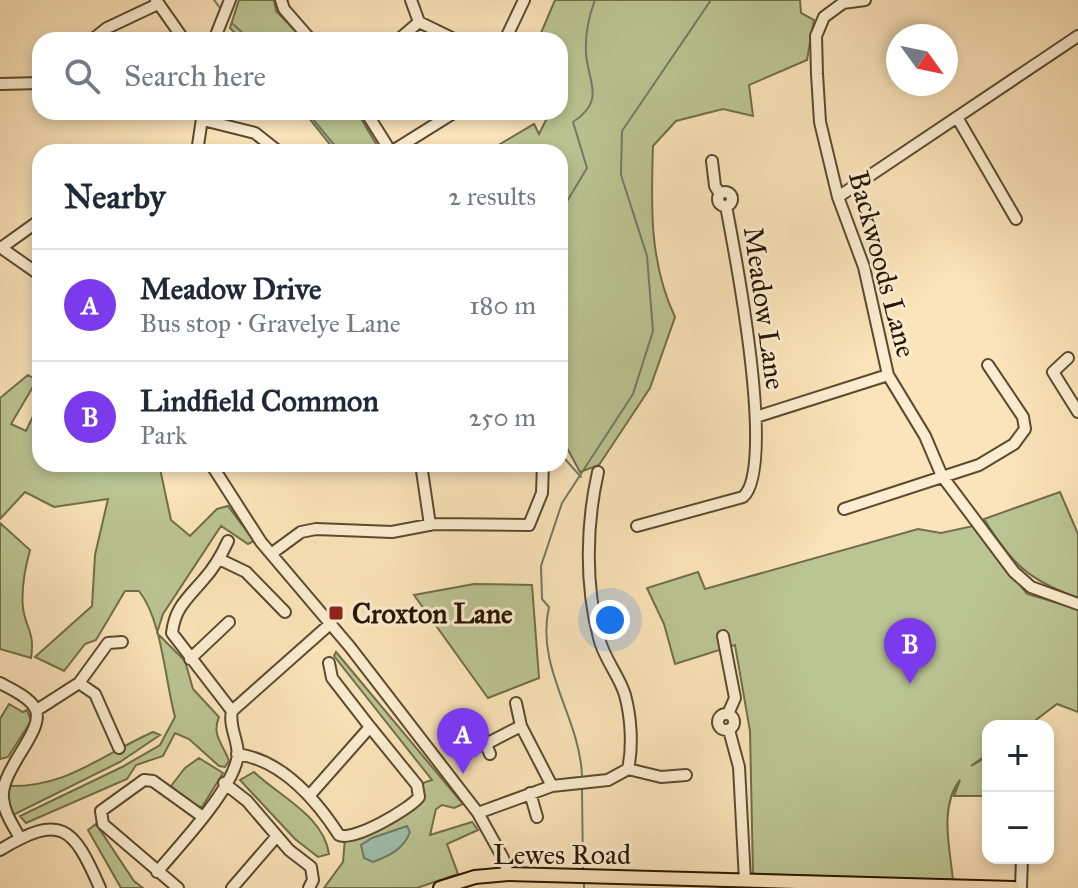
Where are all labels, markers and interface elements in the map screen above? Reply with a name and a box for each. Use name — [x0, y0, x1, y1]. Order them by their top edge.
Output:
north arrow — [886, 24, 958, 96]
search box — [32, 32, 568, 120]
icon: search — [60, 54, 104, 98]
text: Search here — [124, 58, 266, 94]
street label: Backwoods Lane — [841, 167, 924, 361]
text: Nearby — [64, 176, 166, 217]
text: 2 results — [448, 180, 536, 212]
street label: Meadow Lane — [736, 224, 793, 392]
text: Meadow Drive — [140, 271, 322, 307]
text: A — [81, 289, 99, 321]
text: 180 m — [469, 289, 536, 321]
text: Bus stop · Gravelye Lane — [140, 307, 401, 339]
text: Lindfield Common — [140, 383, 379, 419]
text: B — [81, 401, 99, 433]
text: 250 m — [469, 401, 536, 433]
text: Park — [140, 419, 187, 451]
place label: Croxton Lane — [352, 596, 513, 631]
your location — [590, 600, 630, 640]
marker: Croxton Lane — [327, 604, 345, 622]
pin: B — [884, 618, 936, 684]
pin: A — [437, 708, 489, 774]
map controls — [982, 720, 1054, 864]
button: + — [982, 720, 1054, 792]
button: − — [982, 792, 1054, 864]
street label: Lewes Road — [493, 837, 631, 872]

